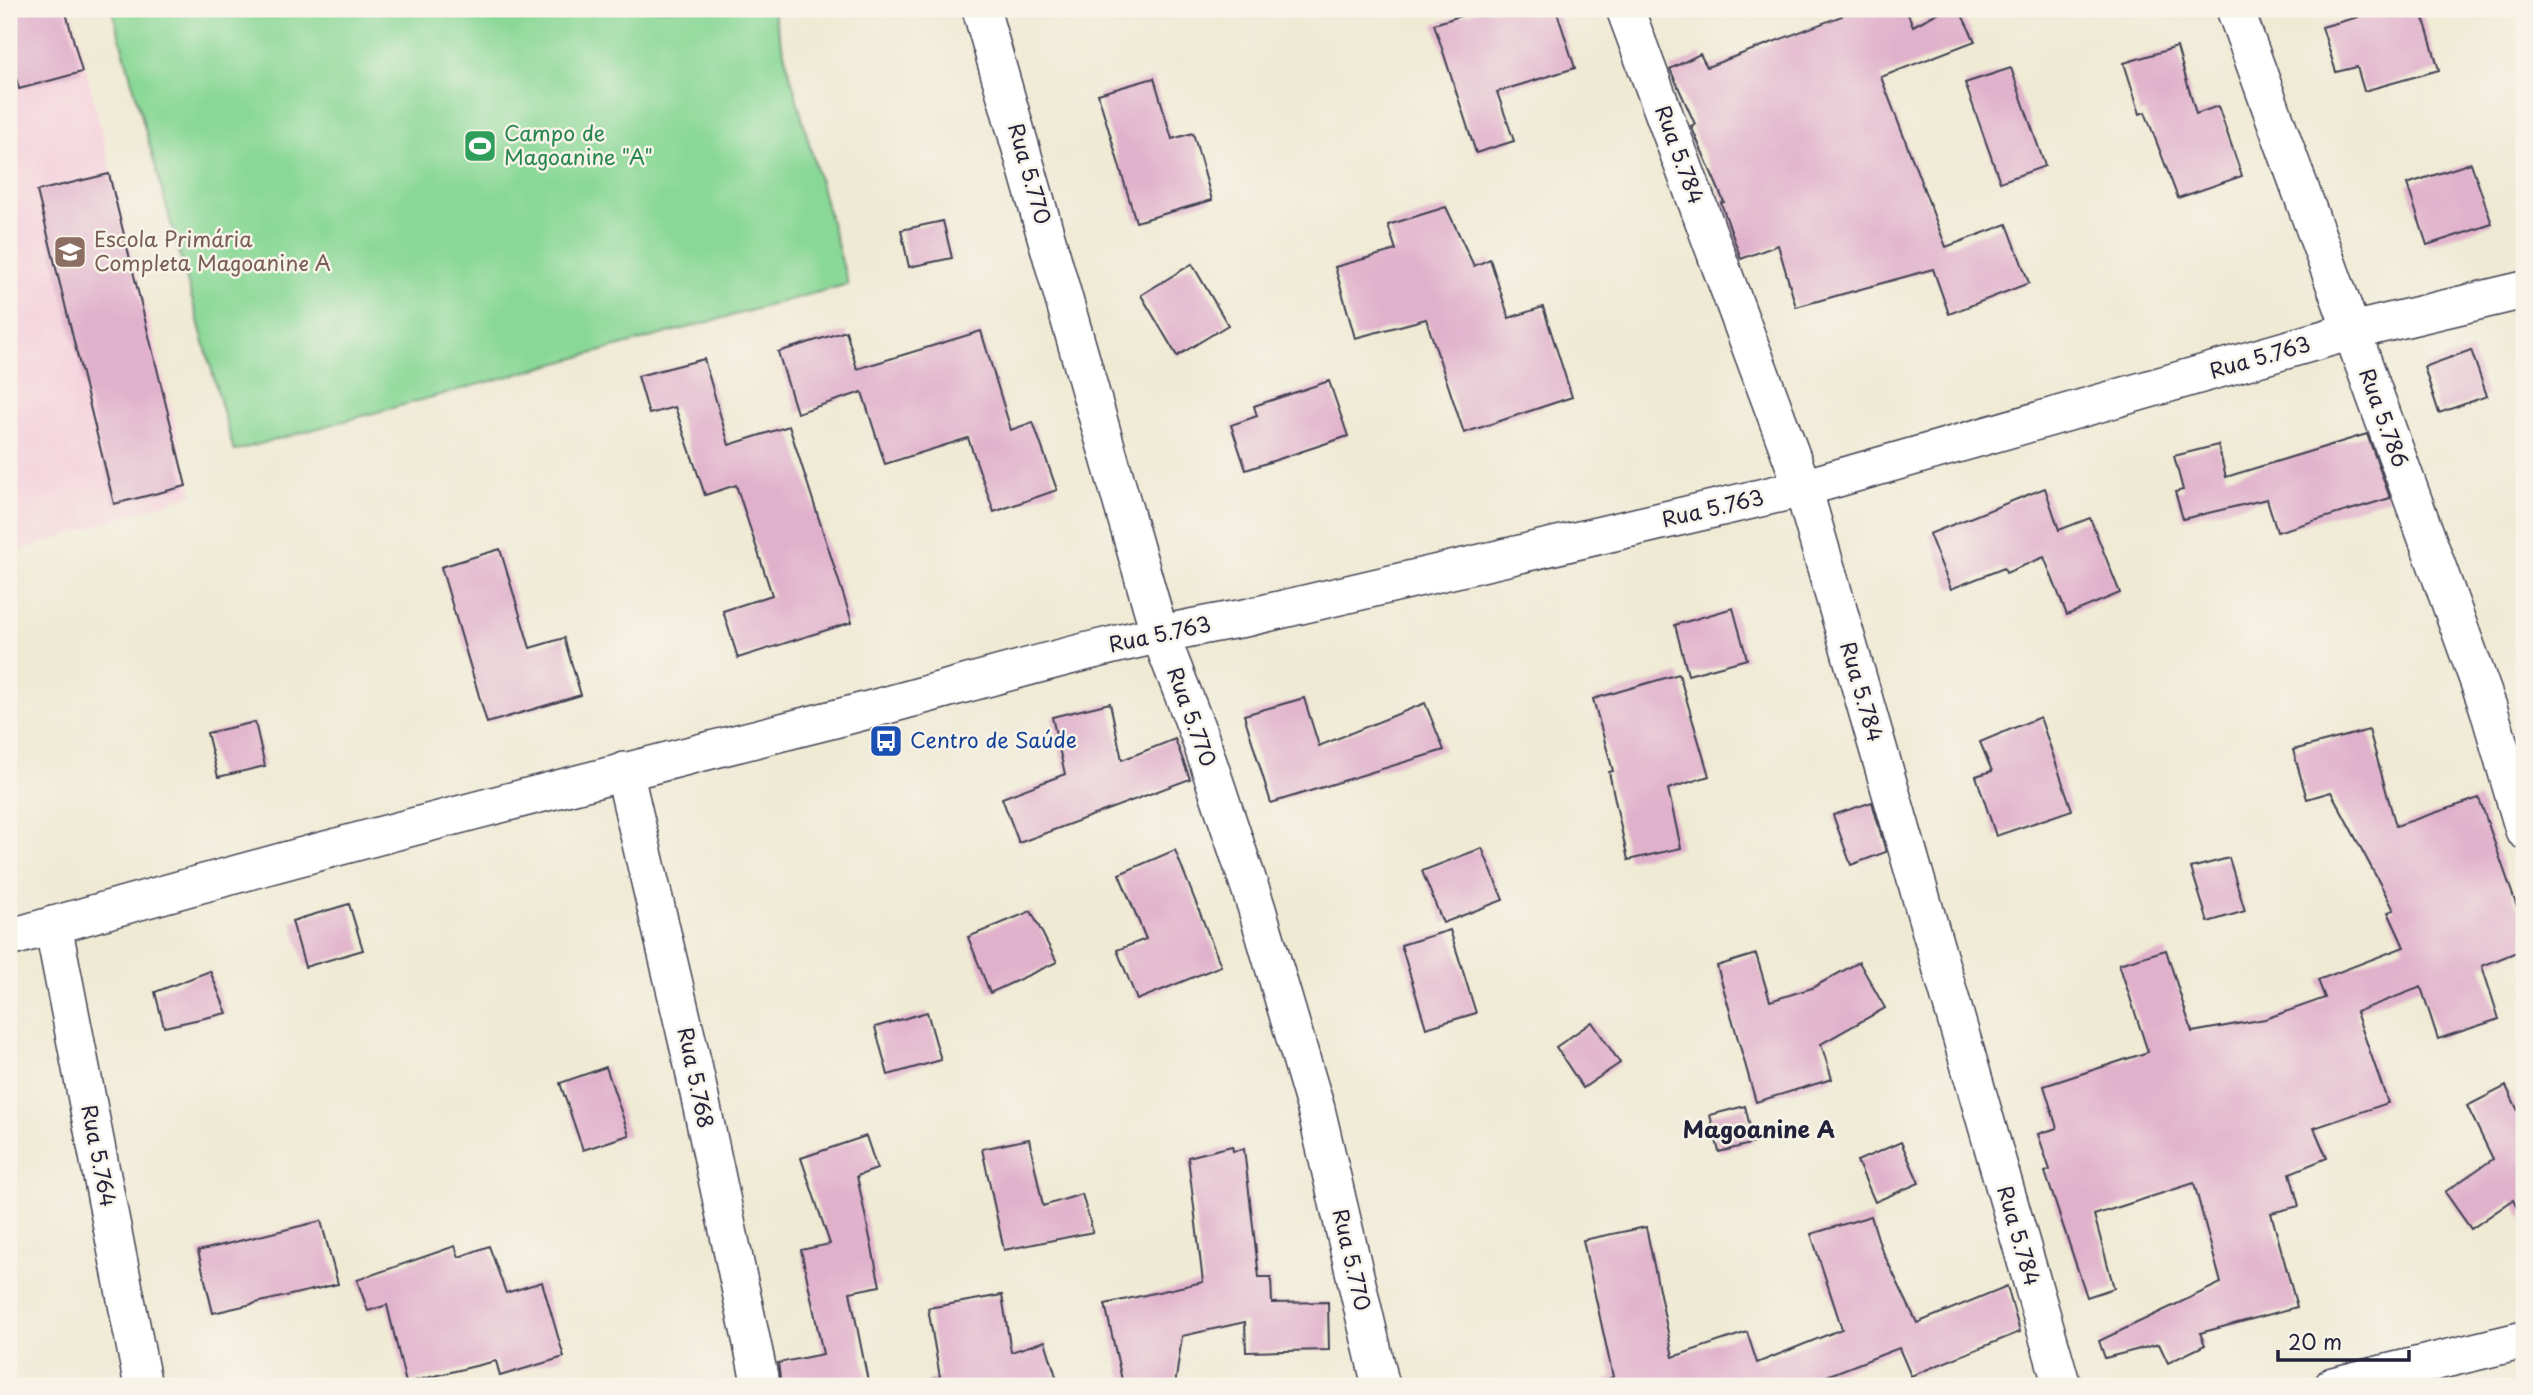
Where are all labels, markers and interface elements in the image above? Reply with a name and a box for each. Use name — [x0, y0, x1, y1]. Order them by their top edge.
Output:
street label: Rua 5.784 — [1648, 100, 1714, 208]
place label: Campo de Magoanine "A" — [504, 116, 653, 172]
street label: Rua 5.770 — [1001, 119, 1061, 228]
sports icon: Campo de Magoanine "A" — [461, 127, 499, 165]
place label: Escola Primária Completa Magoanine A — [94, 222, 331, 278]
school or university icon: Escola Primária Completa Magoanine A — [51, 233, 89, 271]
street label: Rua 5.763 — [2205, 326, 2314, 386]
street label: Rua 5.786 — [2352, 363, 2418, 471]
street label: Rua 5.763 — [1658, 480, 1767, 534]
street label: Rua 5.763 — [1106, 607, 1214, 659]
street label: Rua 5.784 — [1833, 638, 1893, 745]
street label: Rua 5.770 — [1160, 662, 1226, 771]
bus stop icon: Centro de Saúde — [867, 722, 905, 760]
place label: Centro de Saúde — [910, 723, 1077, 755]
street label: Rua 5.768 — [671, 1024, 723, 1131]
street label: Rua 5.764 — [74, 1102, 126, 1209]
district label: Magoanine A — [1683, 1111, 1835, 1146]
street label: Rua 5.784 — [1990, 1182, 2050, 1289]
street label: Rua 5.770 — [1326, 1205, 1380, 1314]
scale bar — [2278, 1318, 2409, 1362]
text: 20 m — [2288, 1325, 2342, 1357]

